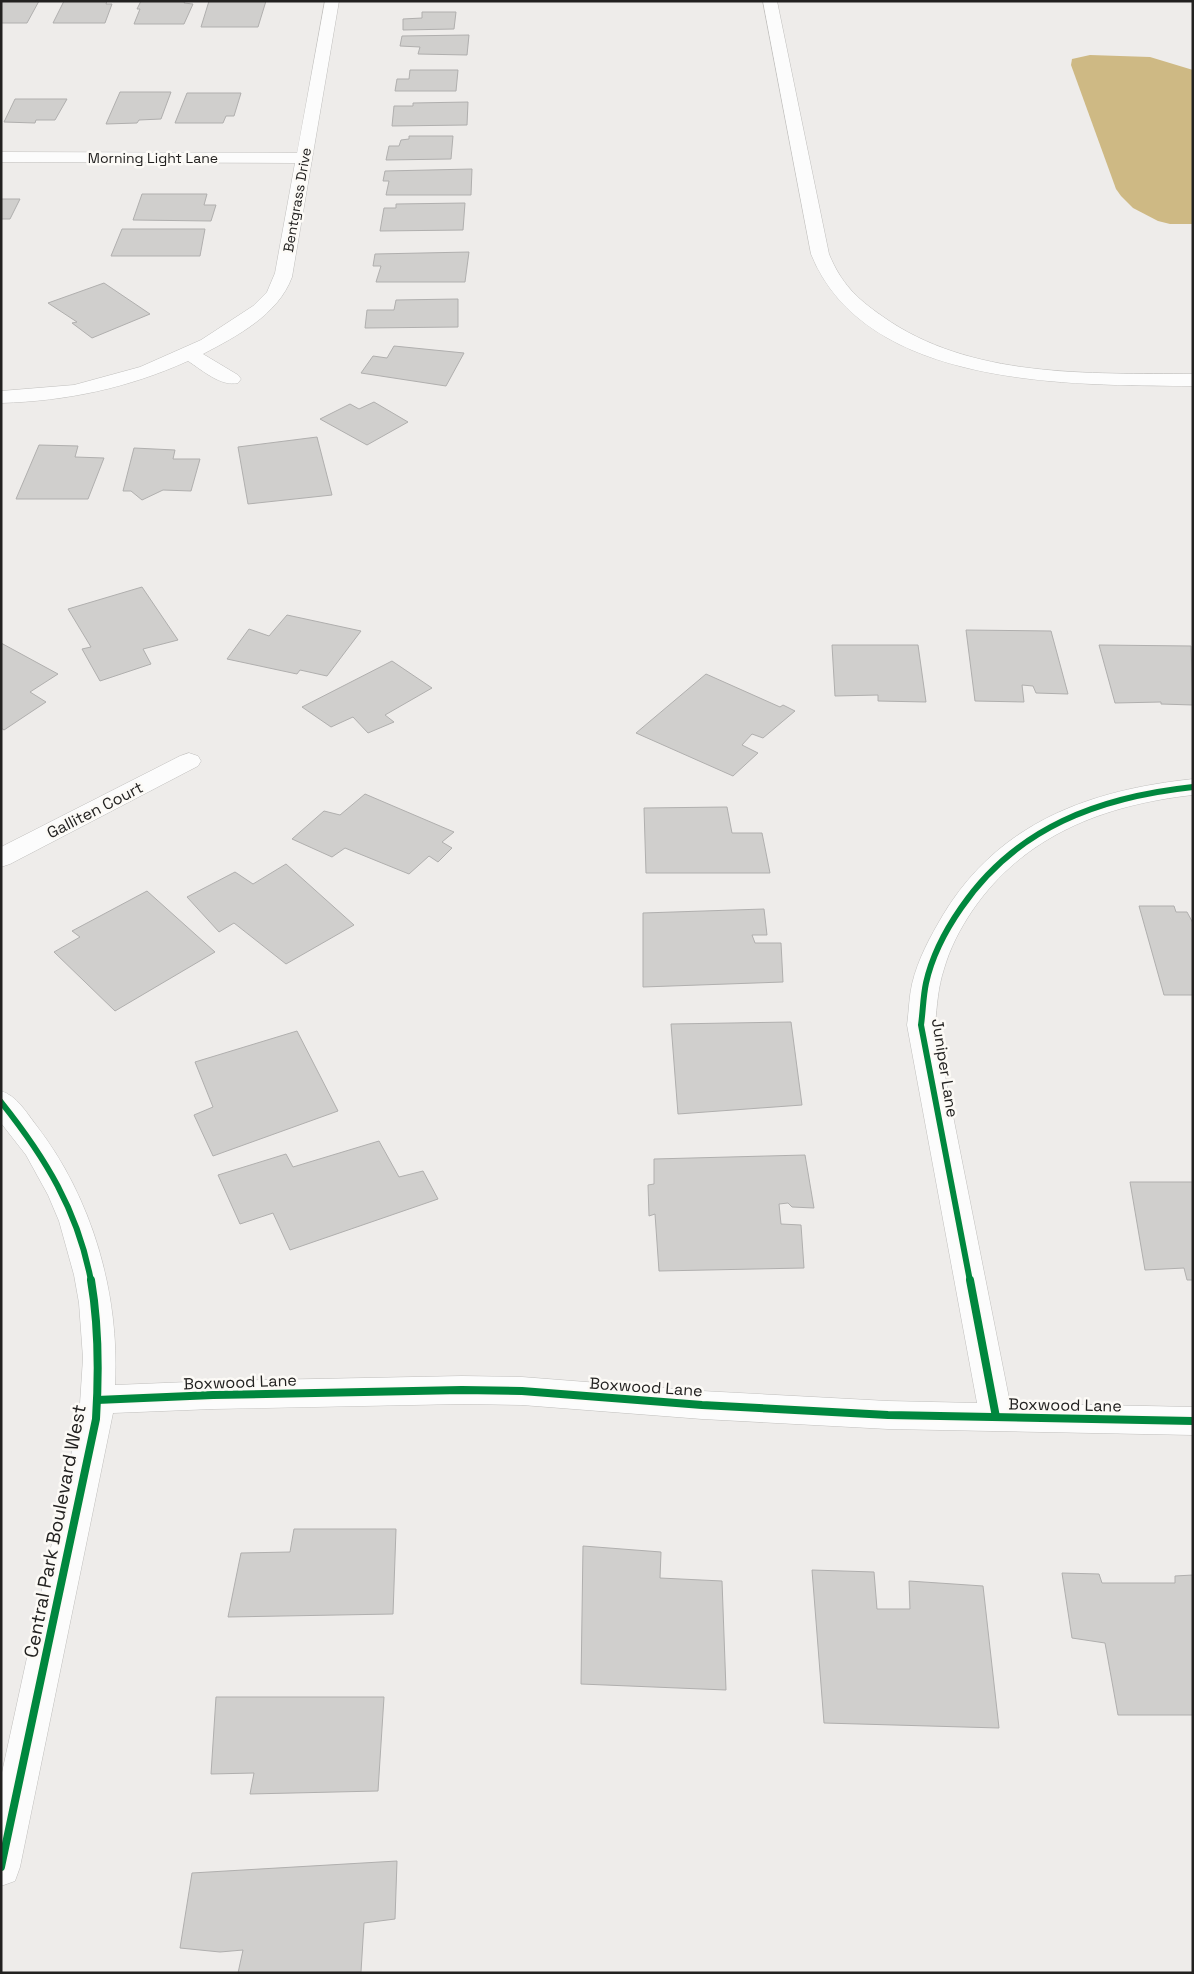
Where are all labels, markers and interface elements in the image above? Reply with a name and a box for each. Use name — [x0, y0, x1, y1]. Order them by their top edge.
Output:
street label: Bentgrass Drive — [279, 146, 315, 254]
street label: Morning Light Lane — [88, 149, 218, 167]
street label: Galliten Court — [43, 777, 147, 843]
street label: Juniper Lane — [927, 1017, 963, 1119]
street label: Boxwood Lane — [183, 1370, 297, 1394]
street label: Boxwood Lane — [589, 1373, 703, 1401]
street label: Boxwood Lane — [1008, 1394, 1122, 1416]
street label: Central Park Boulevard West — [18, 1402, 92, 1660]

